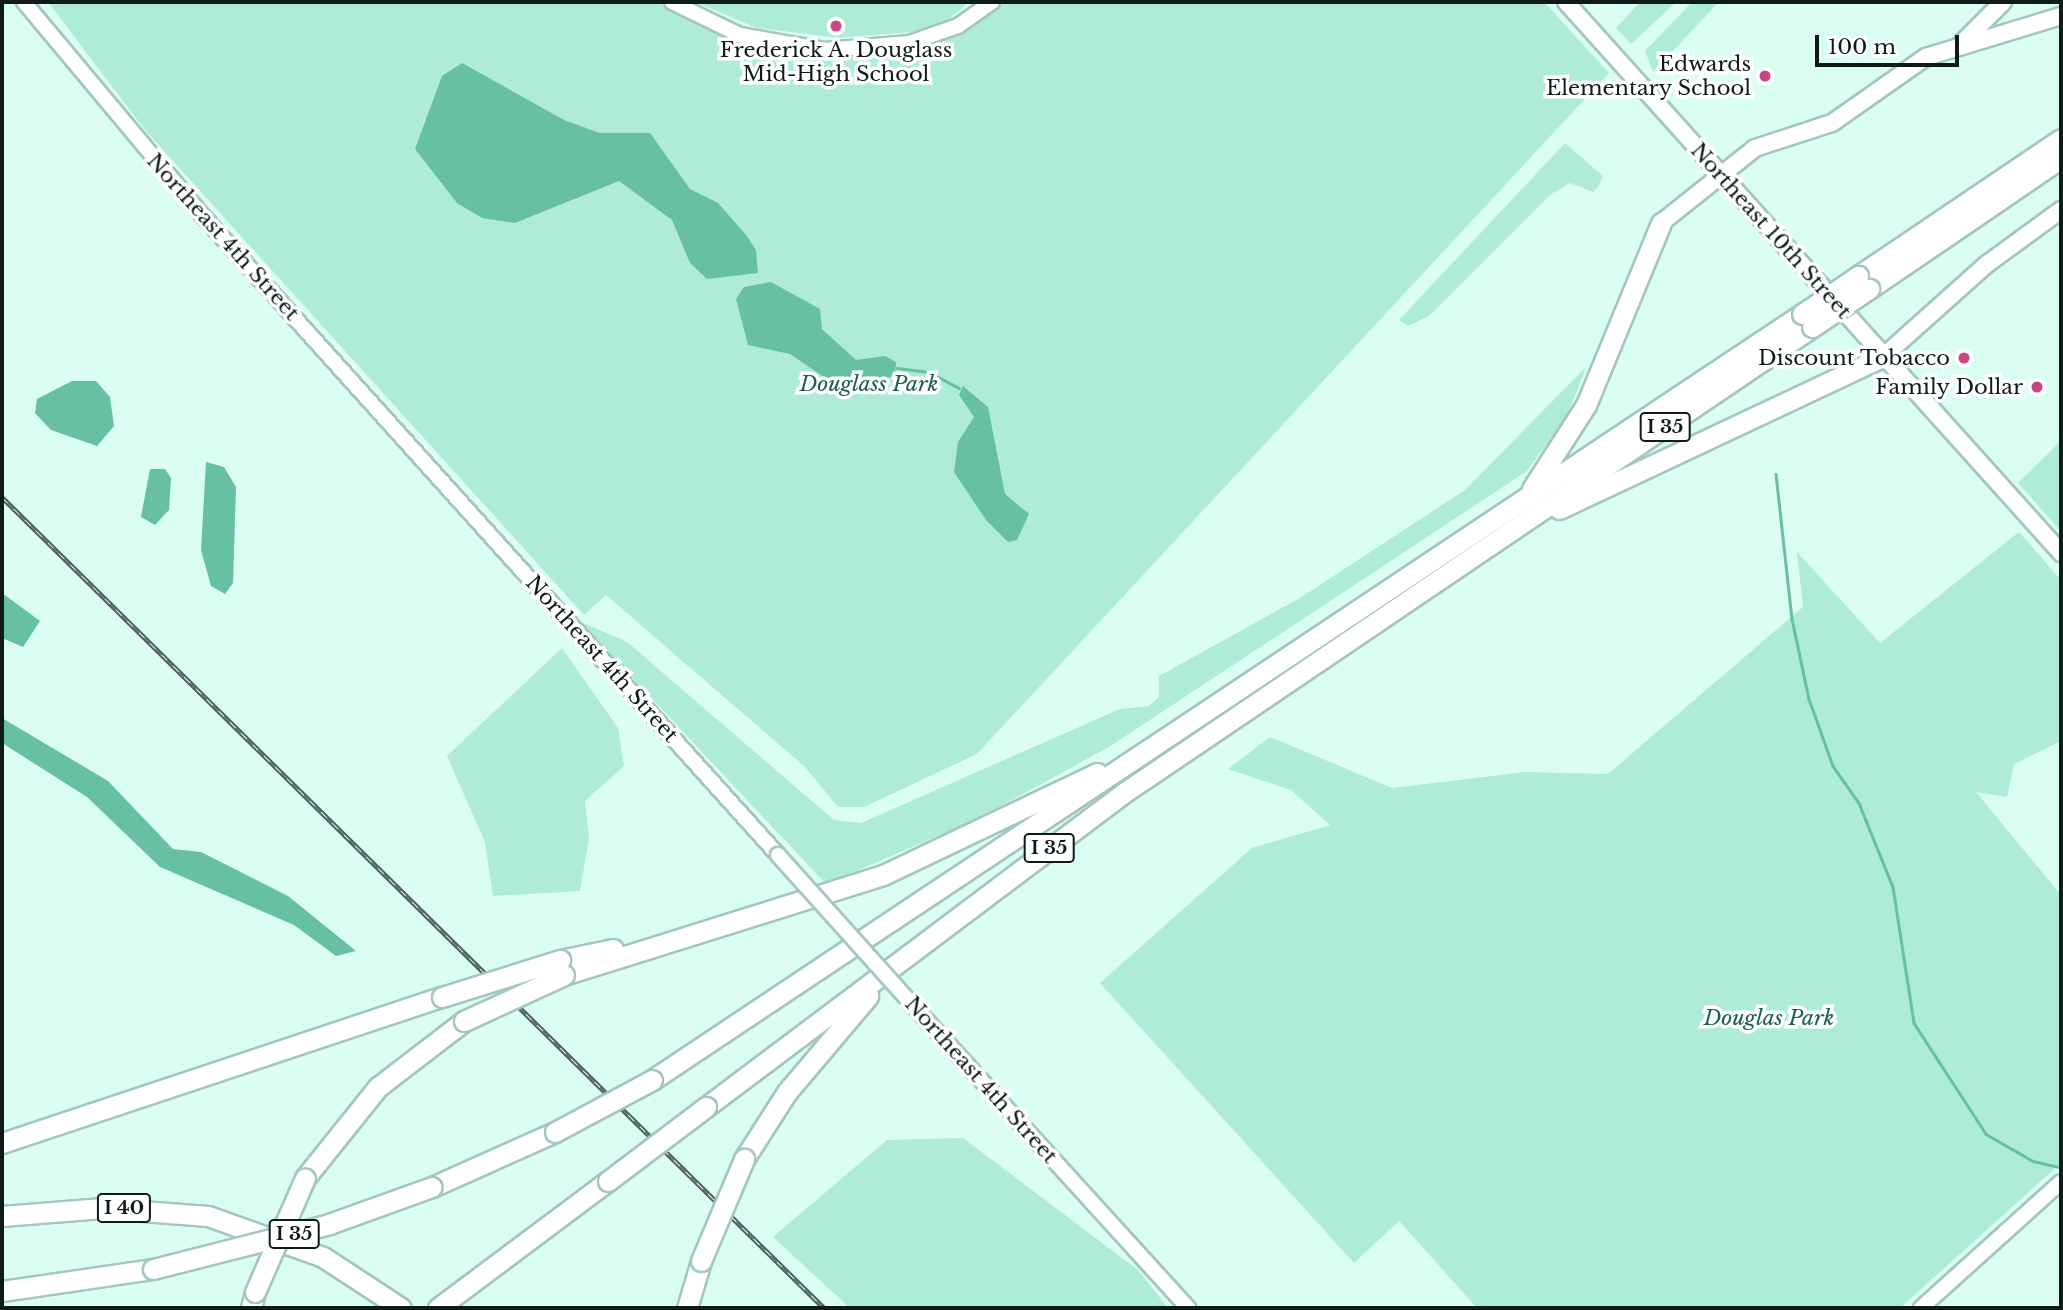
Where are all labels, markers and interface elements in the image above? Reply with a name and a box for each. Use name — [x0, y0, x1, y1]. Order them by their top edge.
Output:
marker: Frederick A. Douglass Mid-High School — [828, 18, 844, 34]
scale bar — [1818, 21, 1962, 65]
text: 100 m — [1828, 34, 1896, 60]
place label: Frederick A. Douglass Mid-High School — [719, 37, 953, 87]
place label: Edwards Elementary School — [1545, 51, 1751, 101]
marker: Edwards Elementary School — [1757, 68, 1773, 84]
street label: Northeast 10th Street — [1686, 138, 1856, 324]
street label: Northeast 4th Street — [142, 149, 304, 325]
place label: Discount Tobacco — [1757, 345, 1950, 371]
marker: Discount Tobacco — [1956, 350, 1972, 366]
park label: Douglass Park — [800, 371, 938, 397]
place label: Family Dollar — [1875, 374, 2023, 400]
marker: Family Dollar — [2029, 379, 2045, 395]
road number: I 35 — [1639, 412, 1691, 442]
street label: Northeast 4th Street — [521, 571, 683, 747]
road number: I 35 — [1023, 832, 1075, 863]
street label: Northeast 4th Street — [900, 992, 1062, 1168]
park label: Douglas Park — [1704, 1005, 1834, 1031]
road number: I 40 — [96, 1192, 152, 1224]
road number: I 35 — [268, 1218, 320, 1250]

